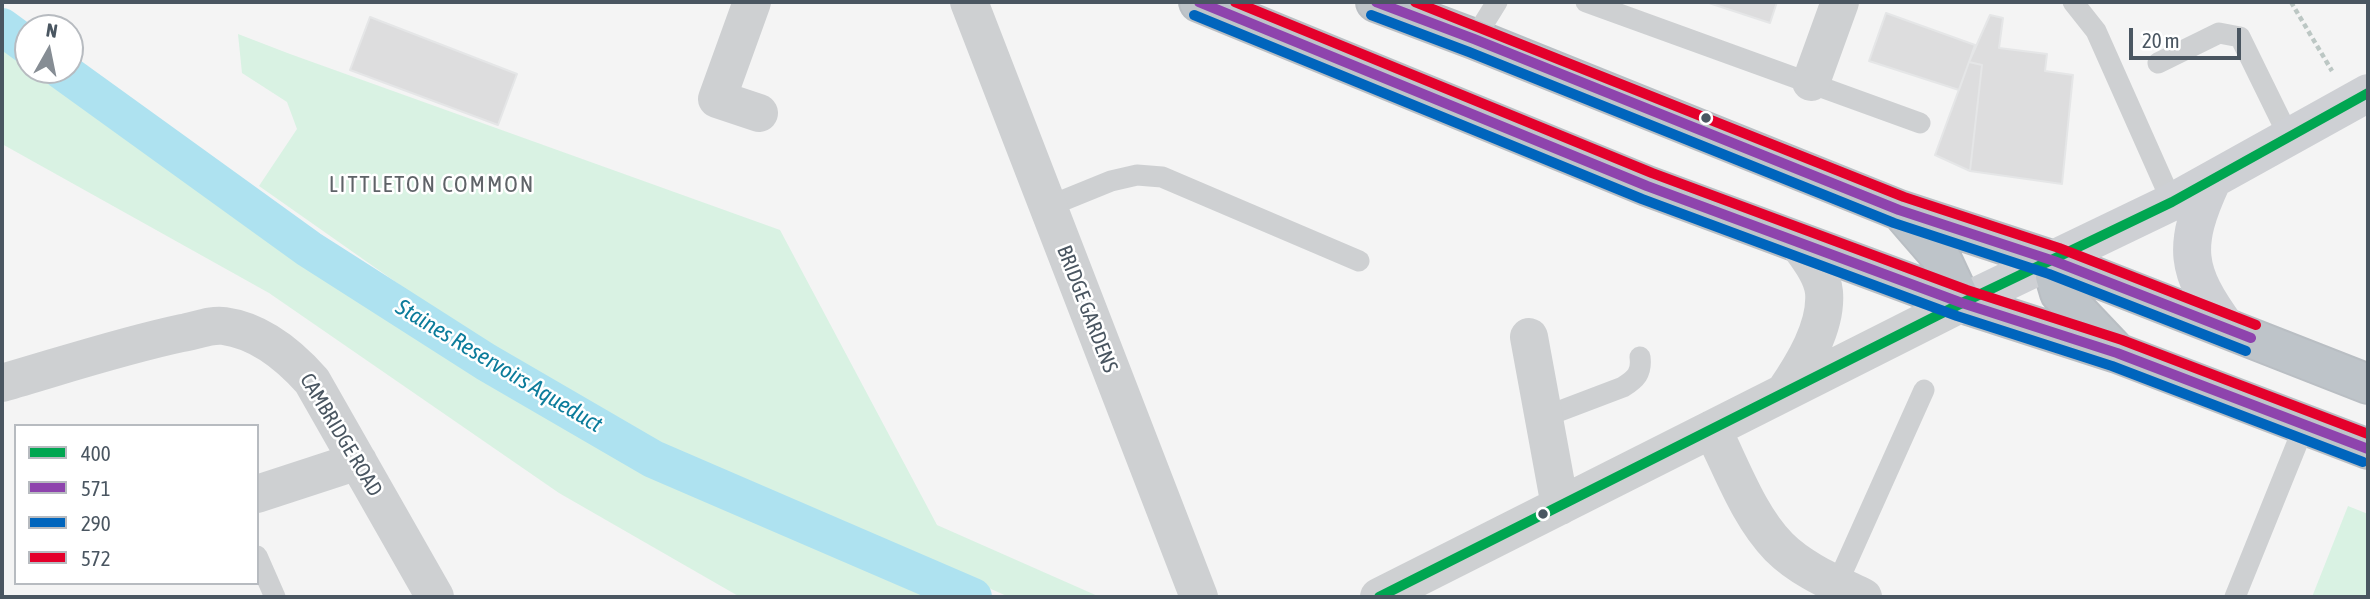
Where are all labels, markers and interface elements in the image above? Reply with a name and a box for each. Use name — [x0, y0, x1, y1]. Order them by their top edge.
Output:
north arrow — [14, 14, 84, 84]
scale bar — [2132, 14, 2244, 58]
text: N — [45, 18, 59, 42]
text: 20 m — [2142, 28, 2180, 52]
unlabelled marker — [1699, 111, 1713, 125]
district label: LITTLETON COMMON — [331, 171, 533, 199]
street label: BRIDGE GARDENS — [1051, 242, 1123, 376]
water label: Staines Reservoirs Aqueduct — [391, 293, 607, 439]
street label: CAMBRIDGE ROAD — [294, 369, 388, 501]
legend — [14, 424, 259, 585]
text: 400 — [81, 441, 111, 465]
text: 571 — [81, 476, 111, 500]
unlabelled marker — [1536, 507, 1550, 521]
text: 290 — [81, 511, 111, 535]
text: 572 — [81, 546, 111, 570]

